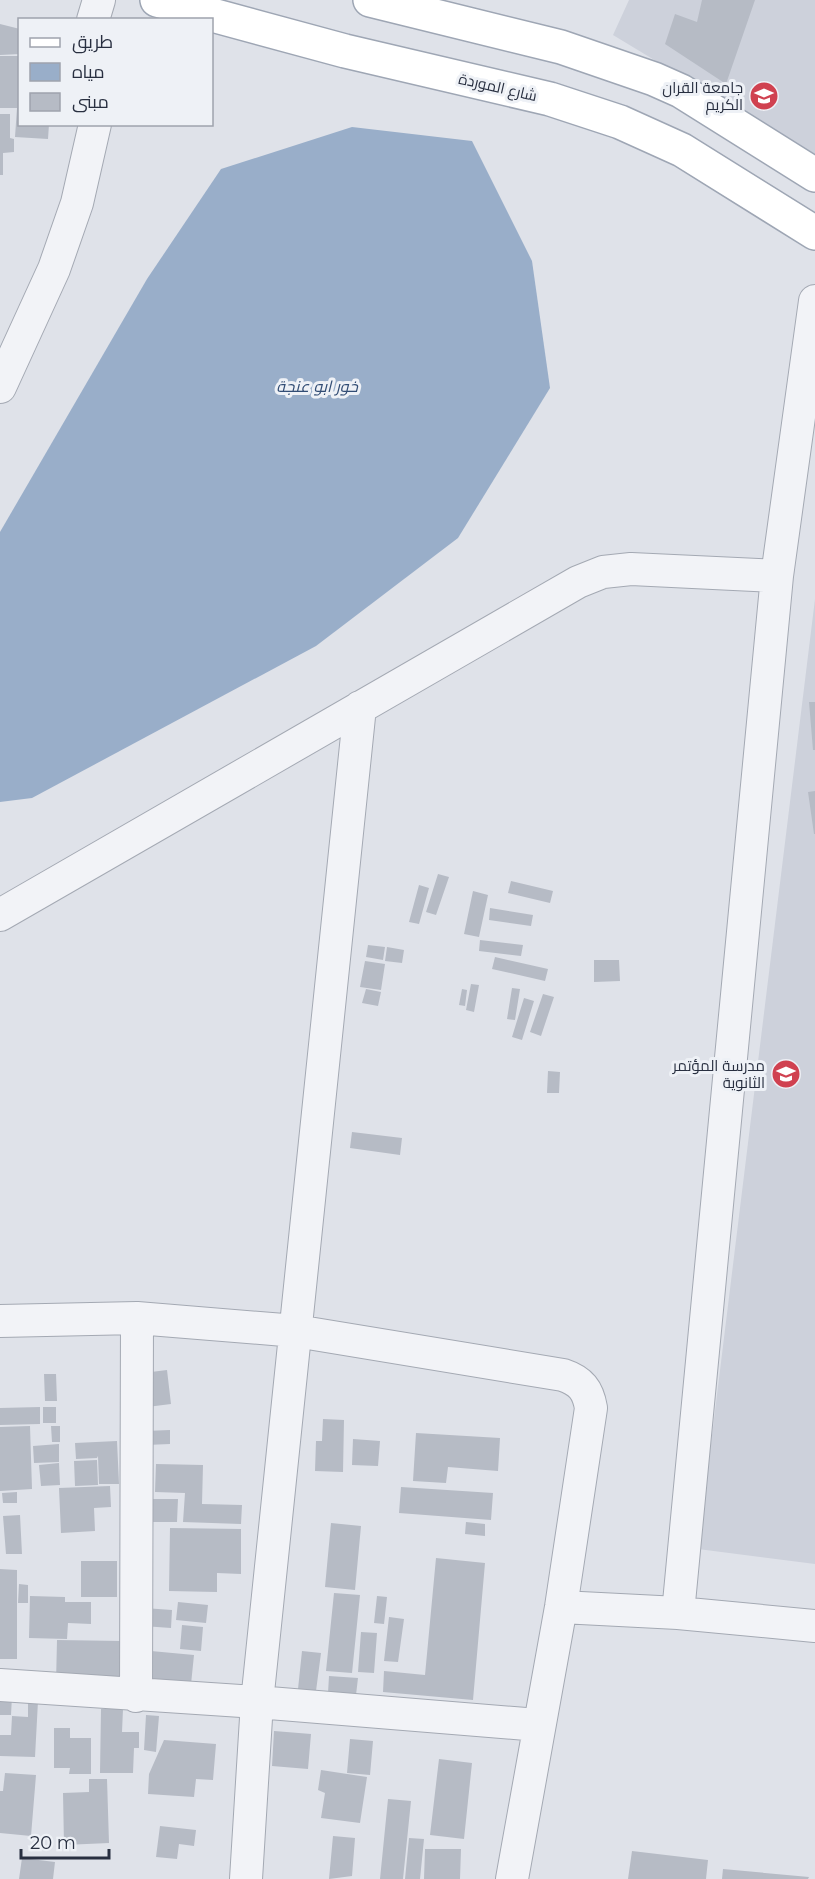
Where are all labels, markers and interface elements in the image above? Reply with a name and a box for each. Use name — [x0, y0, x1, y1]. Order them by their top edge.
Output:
legend — [18, 18, 213, 126]
text: طريق — [72, 31, 113, 54]
text: مياه — [72, 61, 105, 83]
street label: شارع الموردة — [456, 69, 539, 107]
place label: جامعة القران الكريم — [662, 78, 743, 115]
school or university icon: جامعة القران الكريم — [748, 80, 780, 112]
text: مبنى — [72, 91, 109, 113]
water label: خور ابو عنجة — [276, 377, 359, 396]
place label: مدرسة المؤتمر الثانوية — [672, 1056, 765, 1092]
school or university icon: مدرسة المؤتمر الثانوية — [770, 1058, 802, 1090]
scale bar — [21, 1822, 110, 1860]
text: 20 m — [30, 1832, 76, 1854]

